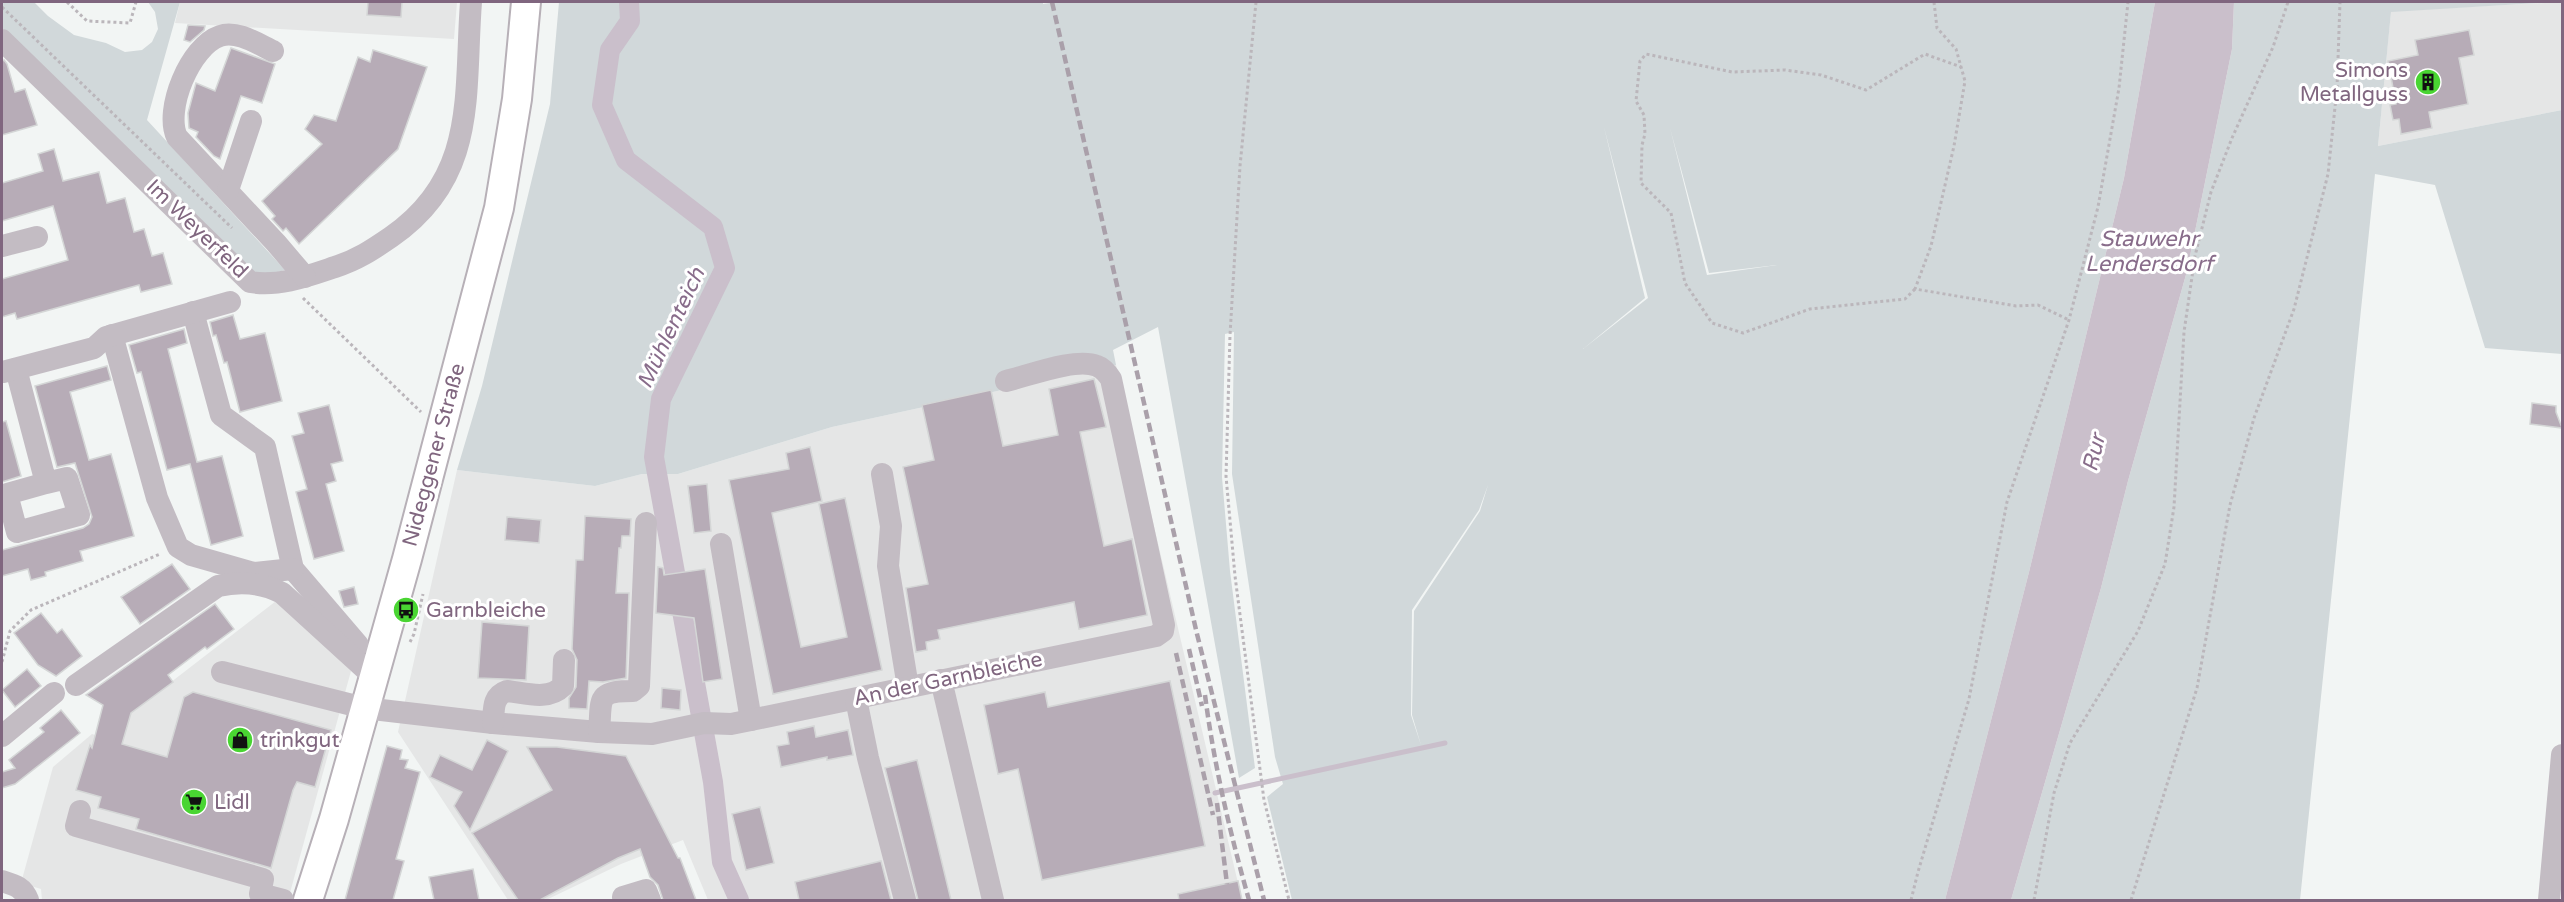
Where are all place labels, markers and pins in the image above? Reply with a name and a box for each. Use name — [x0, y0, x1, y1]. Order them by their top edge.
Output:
place label: Simons Metallguss — [2300, 58, 2408, 107]
building icon: Simons Metallguss — [2413, 67, 2443, 97]
bus stop icon: Garnbleiche — [391, 595, 421, 625]
place label: Garnbleiche — [426, 598, 546, 623]
shop icon: trinkgut — [225, 725, 255, 755]
place label: trinkgut — [260, 728, 339, 753]
supermarket icon: Lidl — [179, 787, 209, 817]
place label: Lidl — [214, 790, 250, 815]

